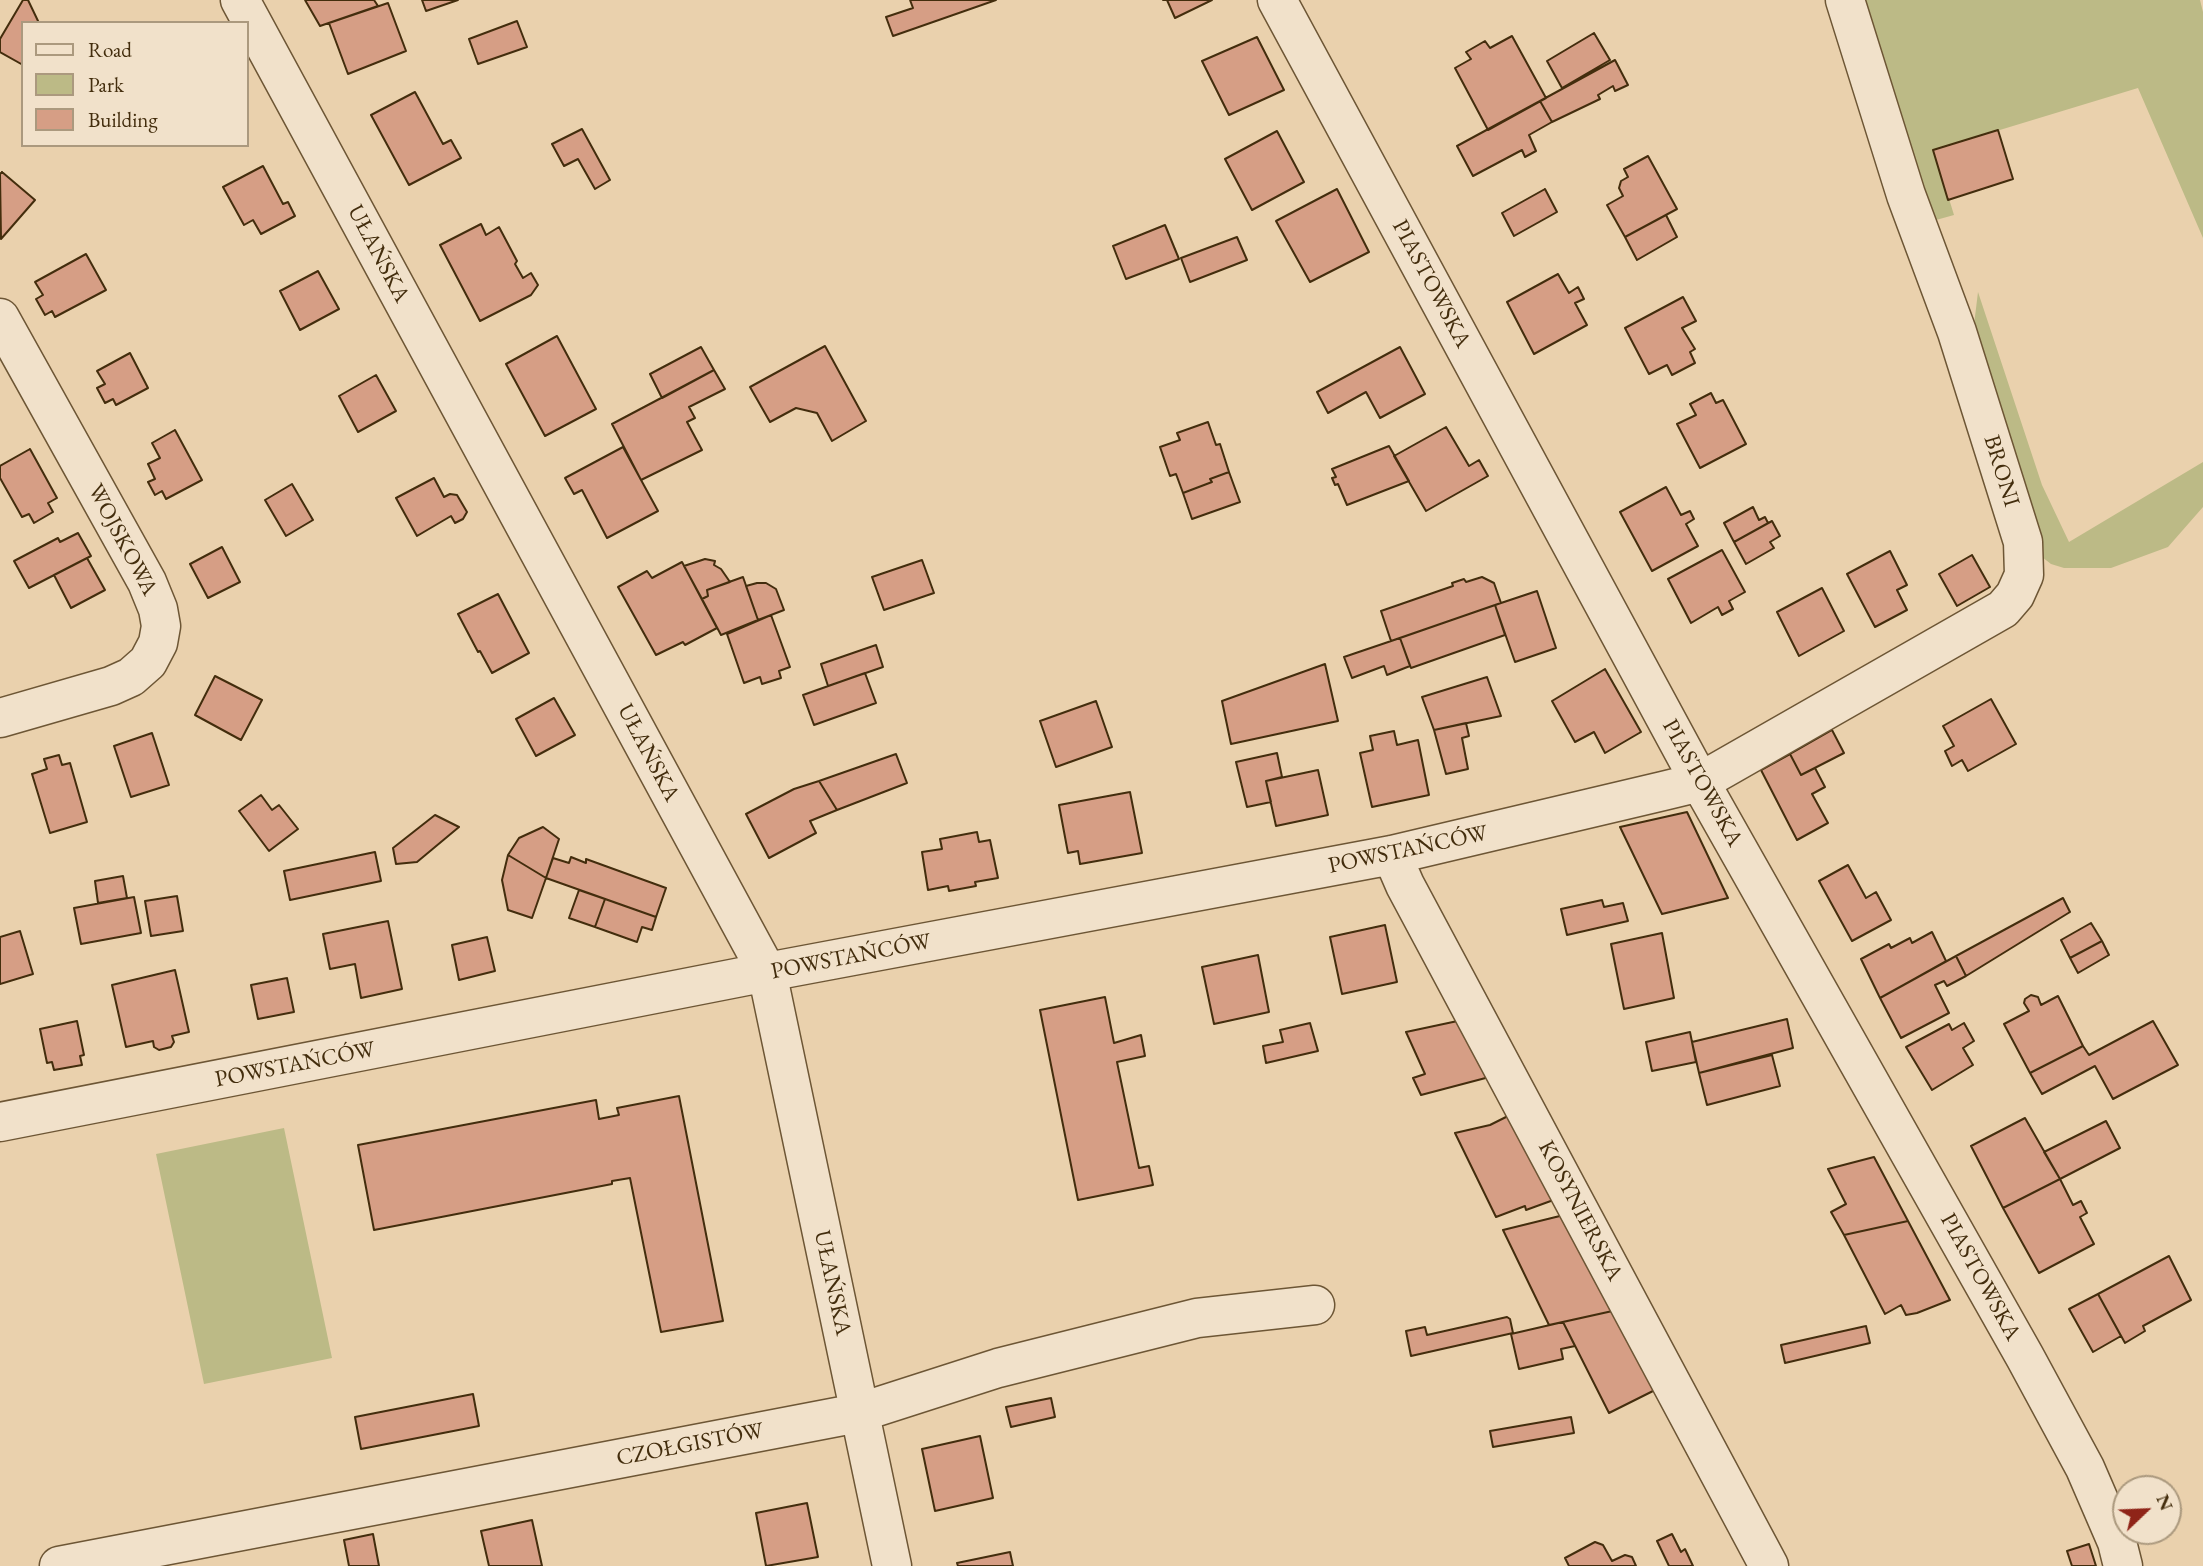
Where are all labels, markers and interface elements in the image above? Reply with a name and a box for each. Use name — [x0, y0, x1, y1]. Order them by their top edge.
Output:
legend — [21, 21, 248, 147]
text: Road — [88, 36, 132, 63]
text: Park — [88, 71, 124, 98]
text: Building — [88, 106, 158, 133]
street label: UŁAŃSKA — [341, 200, 415, 308]
street label: PIASTOWSKA — [1386, 215, 1476, 353]
street label: BRONI — [1977, 432, 2025, 510]
street label: WOJSKOWA — [81, 479, 163, 601]
street label: UŁAŃSKA — [611, 699, 685, 807]
street label: PIASTOWSKA — [1656, 714, 1748, 852]
street label: POWSTAŃCÓW — [1326, 820, 1490, 880]
street label: POWSTAŃCÓW — [769, 928, 933, 986]
street label: POWSTAŃCÓW — [213, 1036, 377, 1094]
street label: KOSYNIERSKA — [1531, 1136, 1629, 1286]
street label: PIASTOWSKA — [1934, 1208, 2026, 1346]
street label: UŁAŃSKA — [807, 1228, 857, 1338]
street label: CZOŁGISTÓW — [614, 1417, 766, 1473]
north arrow — [2112, 1475, 2182, 1545]
text: N — [2150, 1490, 2179, 1514]

